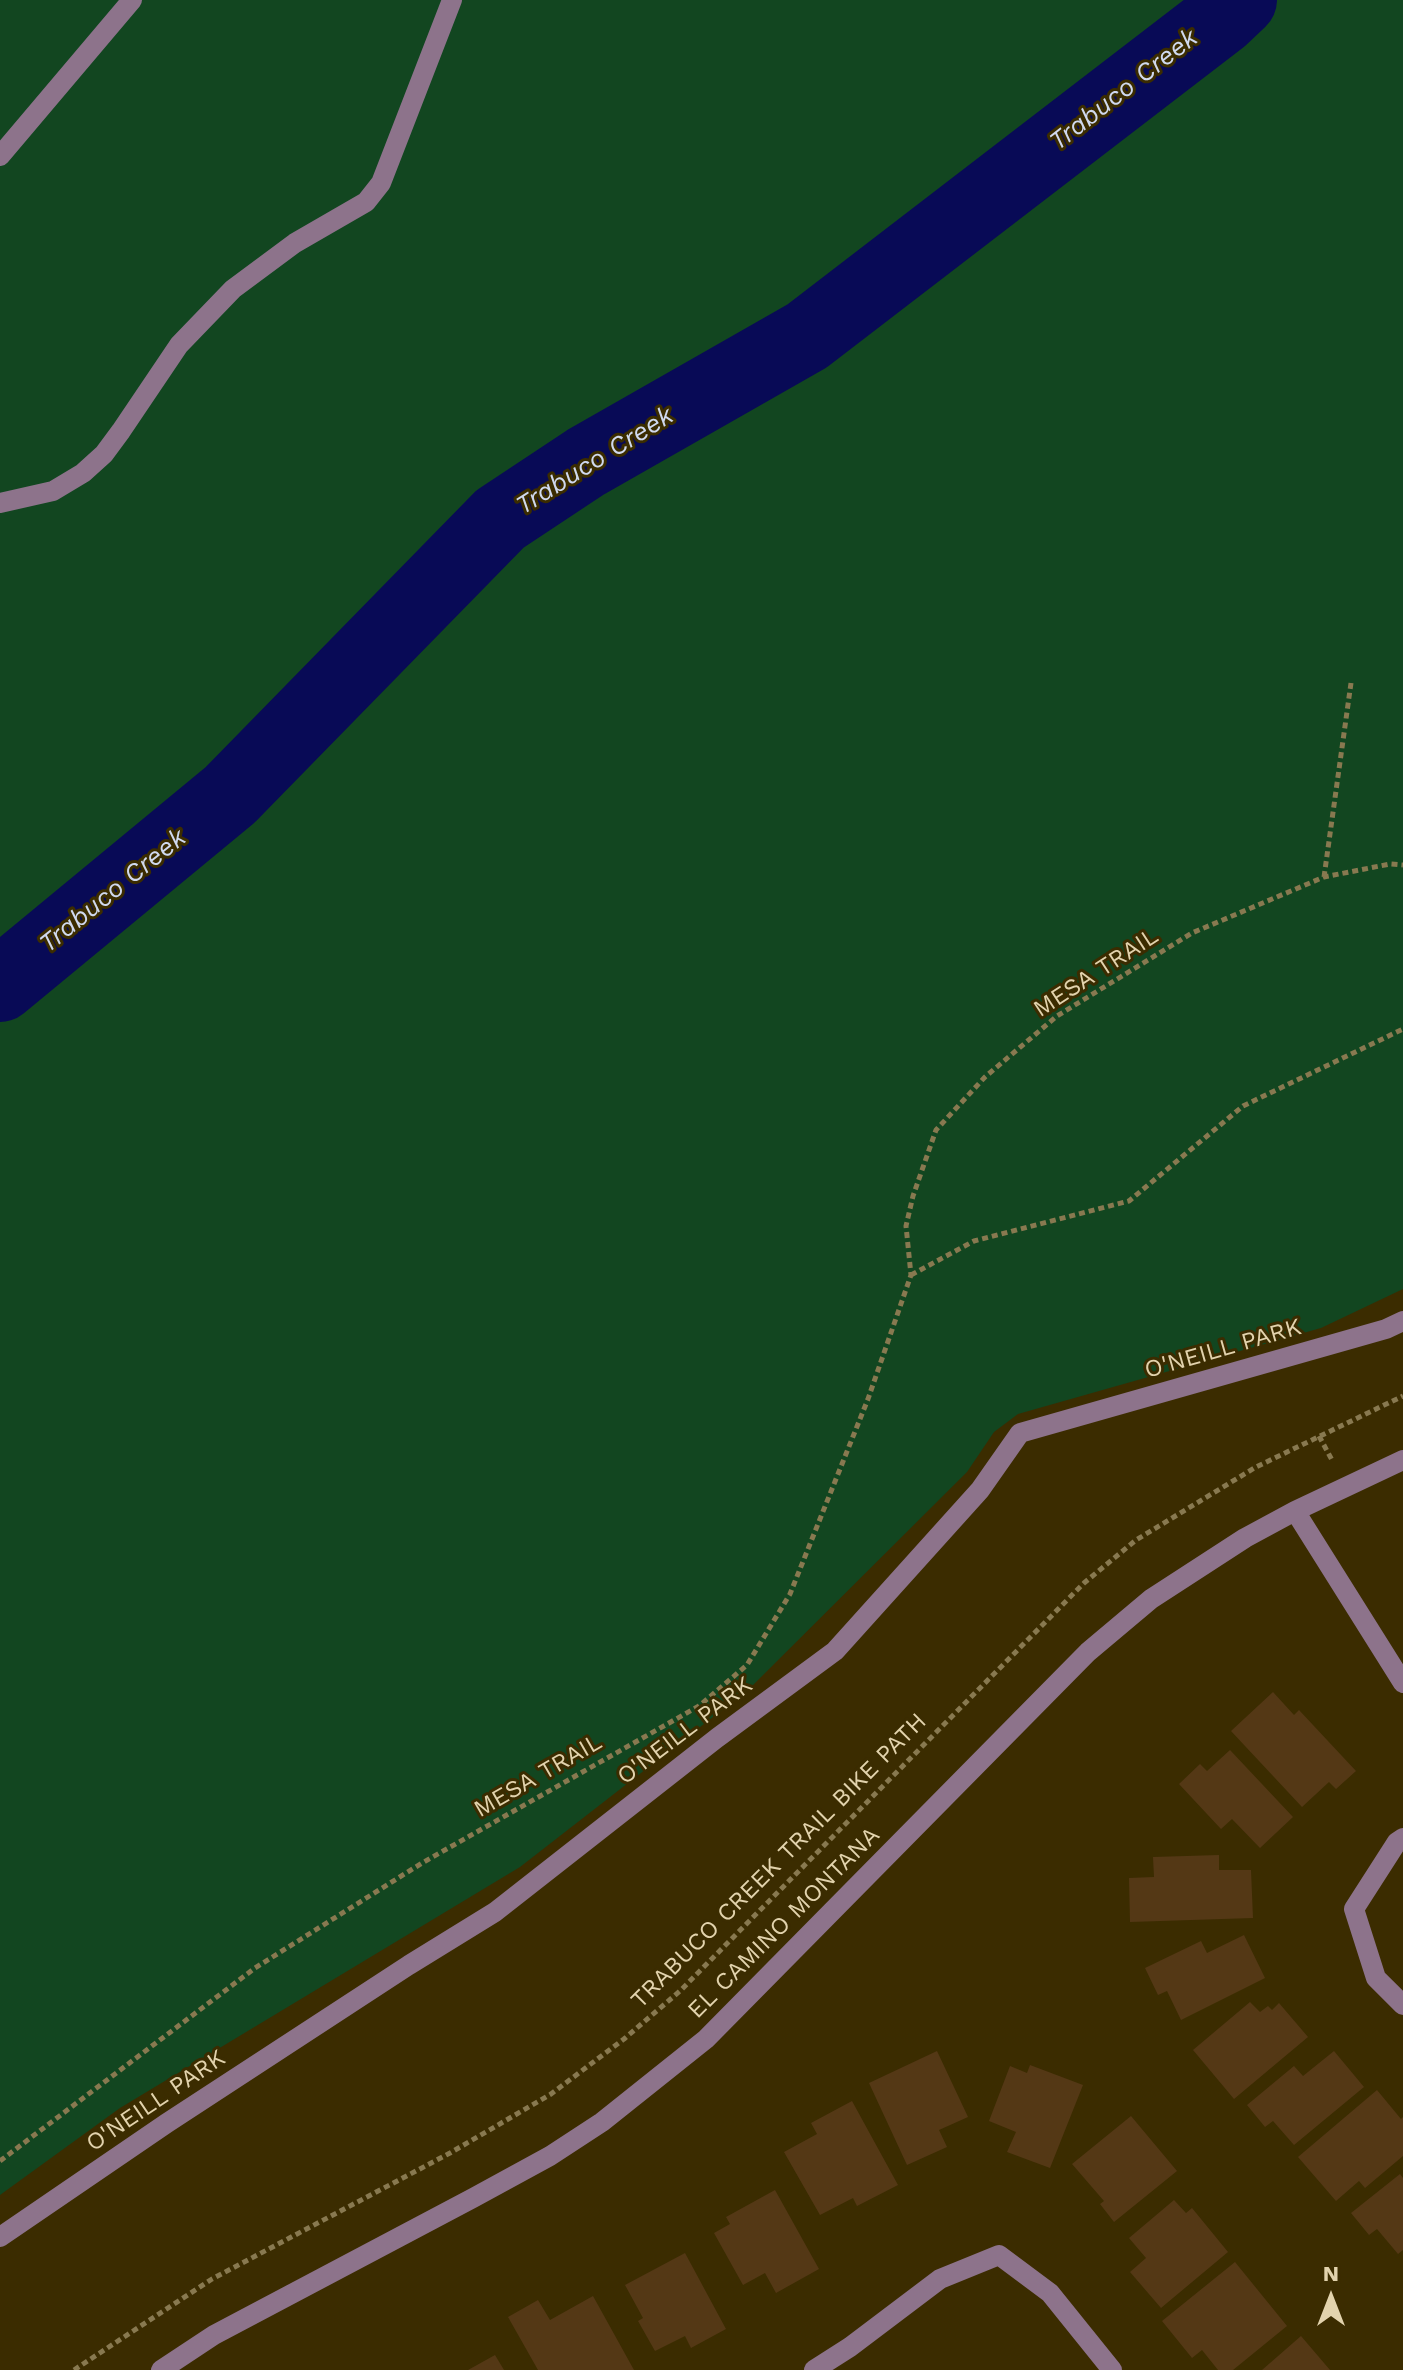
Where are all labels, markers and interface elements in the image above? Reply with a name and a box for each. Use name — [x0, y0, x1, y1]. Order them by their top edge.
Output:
water label: Trabuco Creek — [1044, 22, 1204, 158]
water label: Trabuco Creek — [511, 400, 679, 522]
water label: Trabuco Creek — [33, 822, 193, 960]
street label: MESA TRAIL — [1028, 922, 1164, 1024]
street label: O'NEILL PARK — [1141, 1313, 1305, 1385]
street label: O'NEILL PARK — [612, 1671, 758, 1791]
street label: TRABUCO CREEK TRAIL BIKE PATH — [625, 1707, 933, 2015]
street label: MESA TRAIL — [469, 1728, 607, 1824]
street label: EL CAMINO MONTANA — [682, 1821, 886, 2025]
street label: O'NEILL PARK — [81, 2044, 231, 2158]
north arrow — [1291, 2258, 1371, 2338]
text: N — [1323, 2261, 1339, 2286]

